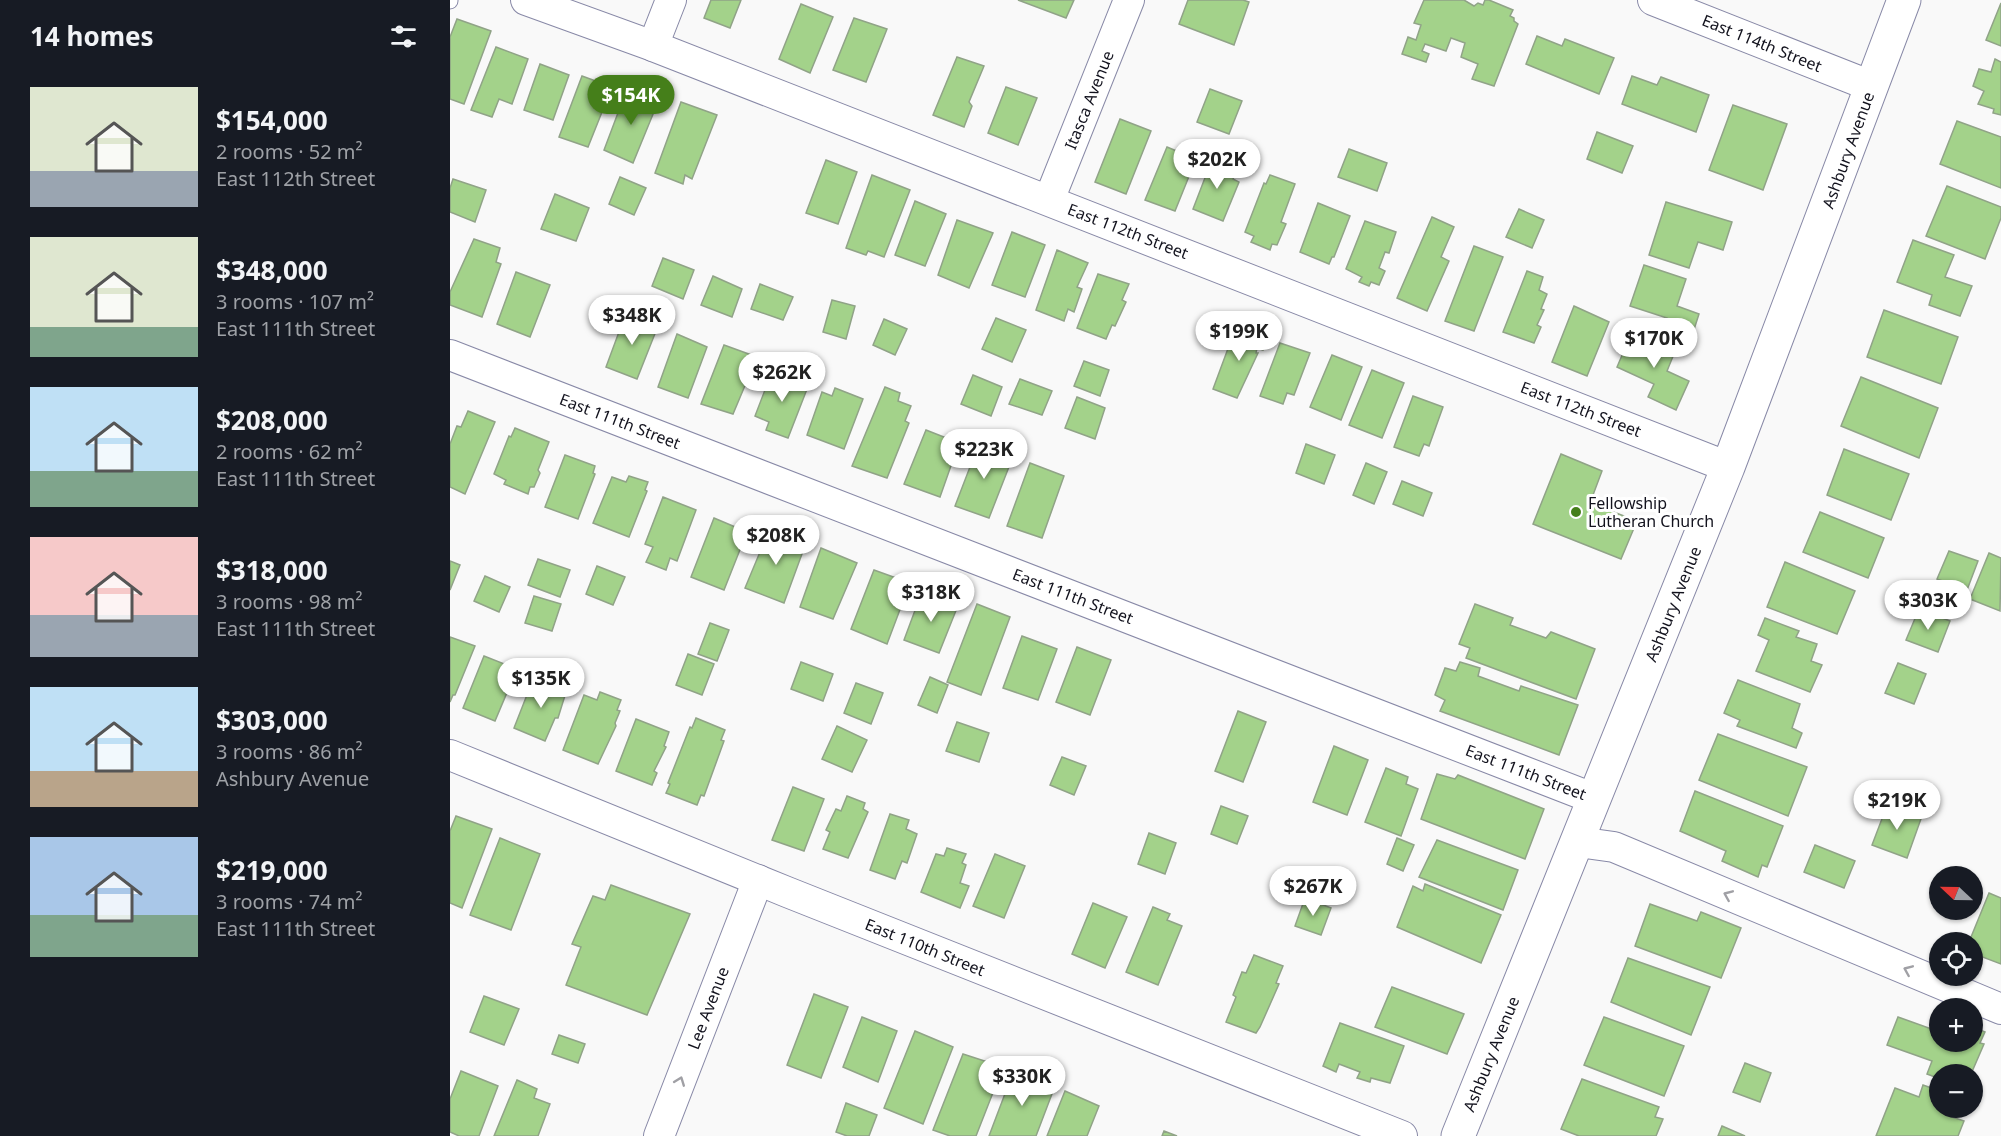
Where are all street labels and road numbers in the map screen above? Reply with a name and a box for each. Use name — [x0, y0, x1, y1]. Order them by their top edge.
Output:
street label: East 114th Street — [1699, 9, 1825, 77]
street label: Itasca Avenue — [1059, 47, 1119, 153]
street label: Ashbury Avenue — [1817, 89, 1879, 211]
street label: East 112th Street — [1065, 198, 1192, 264]
street label: East 112th Street — [1518, 376, 1645, 442]
street label: East 111th Street — [557, 388, 684, 454]
street label: Ashbury Avenue — [1640, 543, 1706, 665]
street label: East 111th Street — [1010, 563, 1137, 629]
street label: East 111th Street — [1463, 739, 1590, 805]
street label: East 110th Street — [862, 913, 988, 981]
street label: Lee Avenue — [682, 964, 734, 1052]
street label: Ashbury Avenue — [1458, 993, 1524, 1115]

